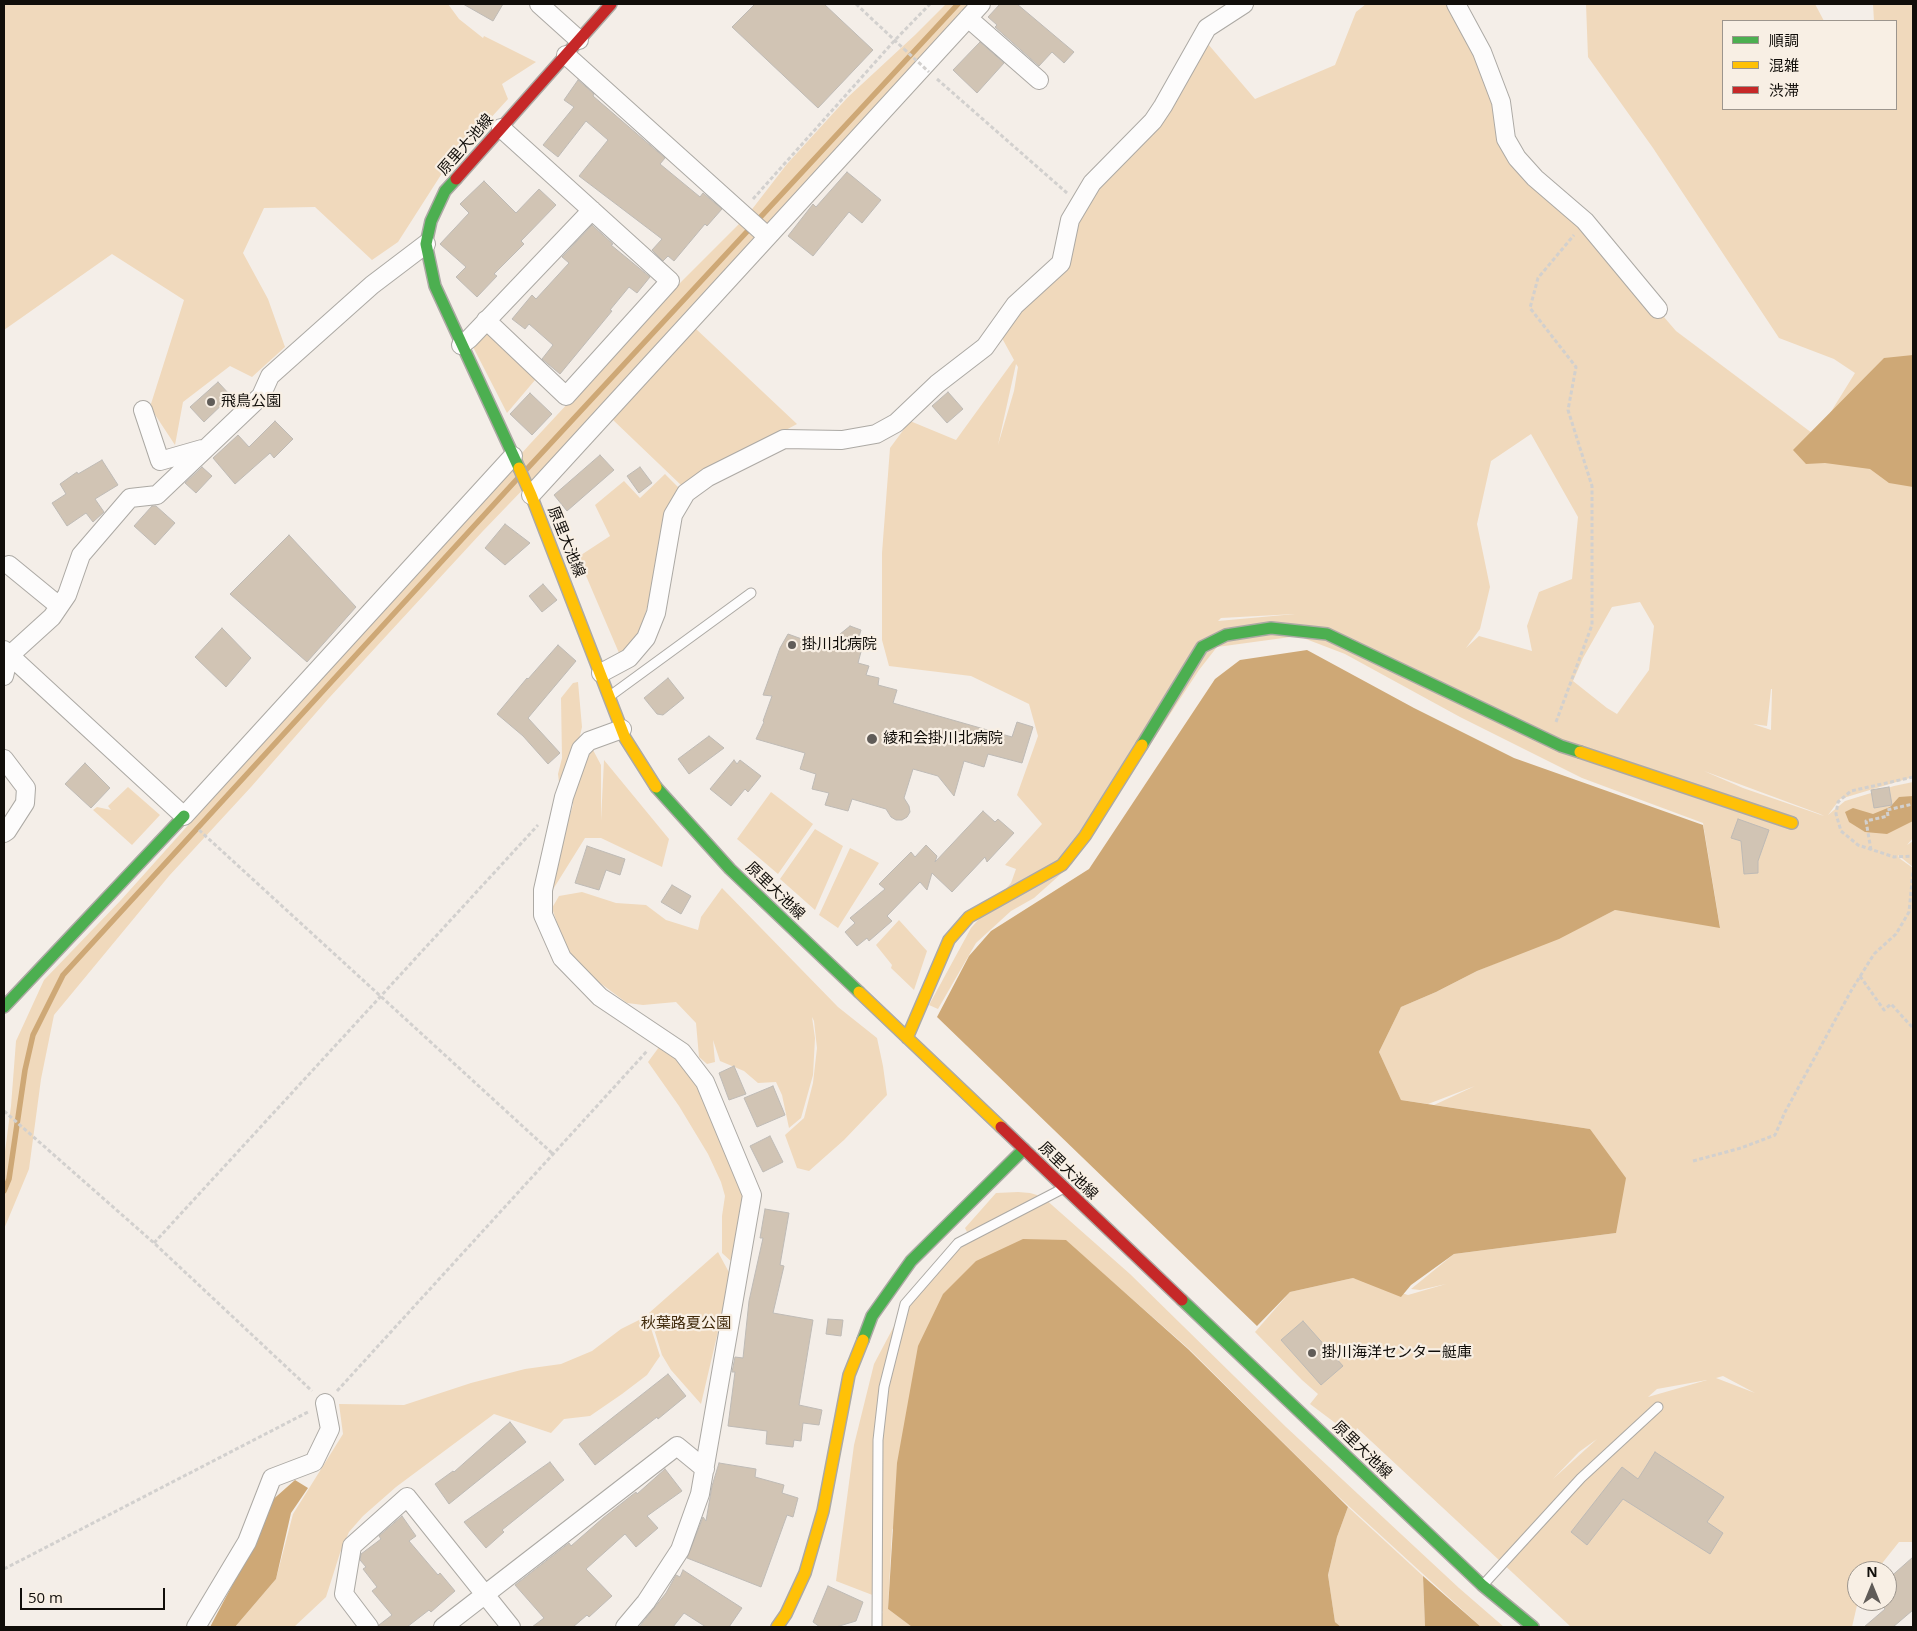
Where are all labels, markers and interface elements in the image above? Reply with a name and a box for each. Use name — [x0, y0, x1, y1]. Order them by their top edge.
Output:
legend — [1722, 20, 1897, 110]
text: 順調 — [1769, 30, 1799, 50]
text: 混雑 — [1769, 55, 1799, 75]
text: 渋滞 — [1769, 80, 1799, 100]
street label: 原里大池線 — [435, 111, 497, 179]
place label: 飛鳥公園 — [221, 393, 281, 411]
marker: 飛鳥公園 — [205, 396, 217, 408]
street label: 原里大池線 — [544, 504, 588, 580]
place label: 掛川北病院 — [802, 636, 877, 654]
marker: 掛川北病院 — [786, 639, 798, 651]
place label: 綾和会掛川北病院 — [883, 730, 1003, 748]
marker: 綾和会掛川北病院 — [865, 732, 879, 746]
street label: 原里大池線 — [742, 858, 808, 924]
street label: 原里大池線 — [1035, 1138, 1101, 1204]
park label: 秋葉路夏公園 — [641, 1315, 731, 1333]
place label: 掛川海洋センター艇庫 — [1322, 1344, 1472, 1362]
marker: 掛川海洋センター艇庫 — [1306, 1347, 1318, 1359]
street label: 原里大池線 — [1329, 1417, 1395, 1483]
north arrow — [1847, 1561, 1897, 1611]
text: N — [1866, 1562, 1878, 1581]
scale bar — [22, 1578, 168, 1610]
text: 50 m — [28, 1587, 63, 1607]

